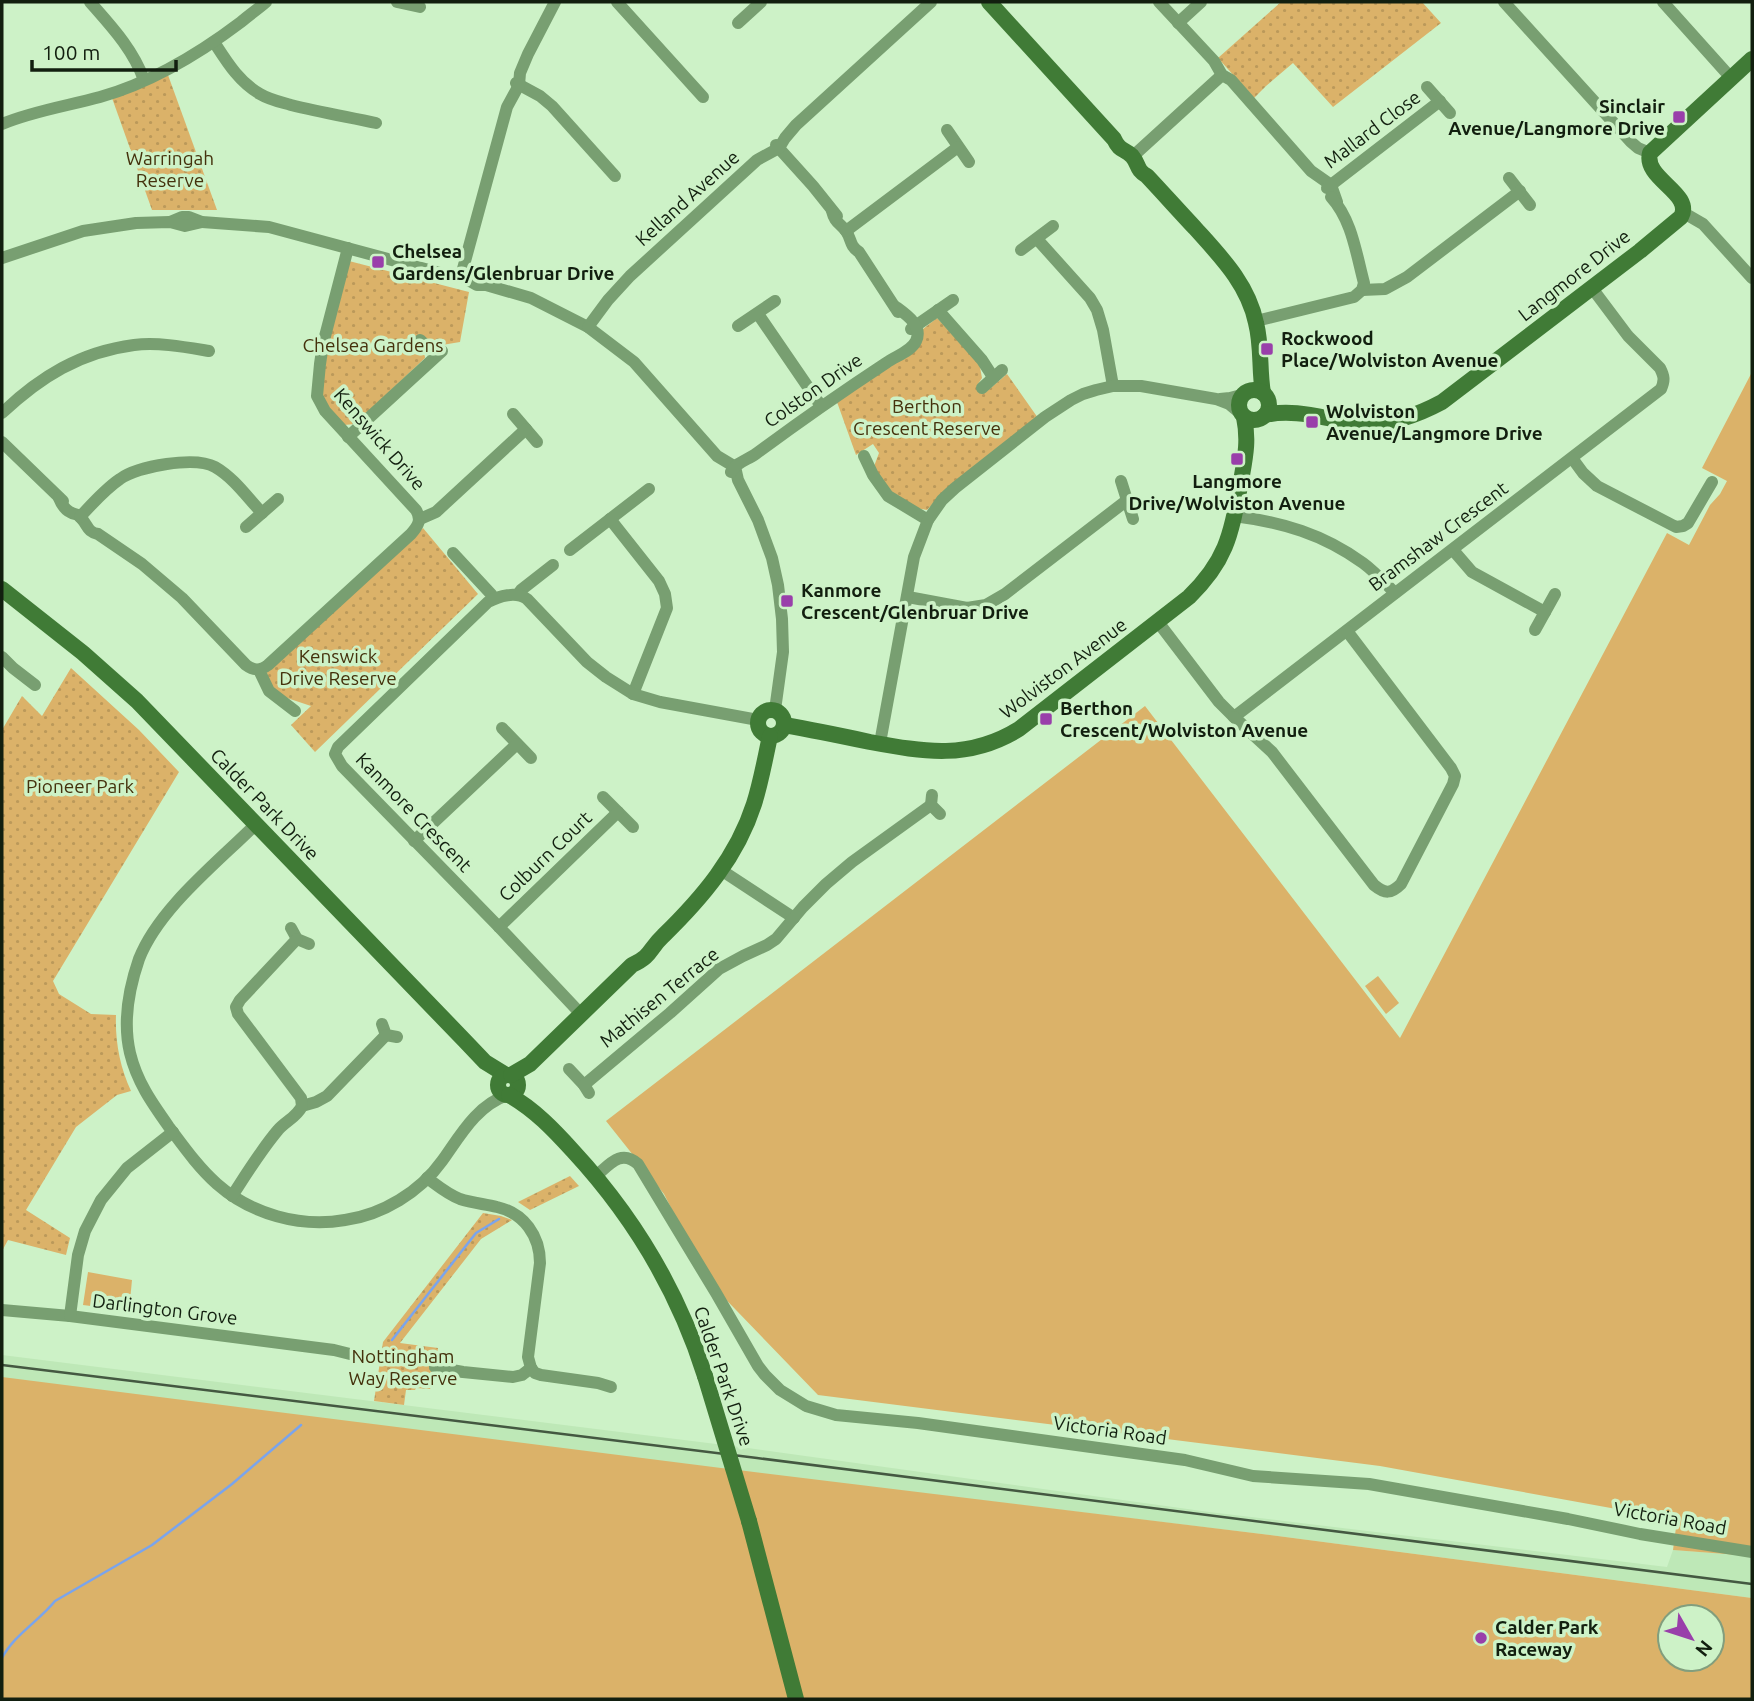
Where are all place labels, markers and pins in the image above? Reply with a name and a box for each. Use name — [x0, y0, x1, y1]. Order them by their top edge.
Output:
place label: Sinclair Avenue/Langmore Drive — [1448, 95, 1665, 139]
marker: Sinclair Avenue/Langmore Drive — [1671, 109, 1687, 125]
place label: Chelsea Gardens/Glenbruar Drive — [392, 240, 614, 284]
marker: Chelsea Gardens/Glenbruar Drive — [370, 254, 386, 270]
place label: Rockwood Place/Wolviston Avenue — [1281, 327, 1499, 371]
marker: Rockwood Place/Wolviston Avenue — [1259, 341, 1275, 357]
place label: Wolviston Avenue/Langmore Drive — [1326, 400, 1543, 444]
marker: Wolviston Avenue/Langmore Drive — [1304, 414, 1320, 430]
marker: Langmore Drive/Wolviston Avenue — [1229, 451, 1245, 467]
place label: Langmore Drive/Wolviston Avenue — [1129, 470, 1346, 514]
place label: Kanmore Crescent/Glenbruar Drive — [801, 579, 1029, 623]
marker: Kanmore Crescent/Glenbruar Drive — [779, 593, 795, 609]
place label: Berthon Crescent/Wolviston Avenue — [1060, 697, 1308, 741]
marker: Berthon Crescent/Wolviston Avenue — [1038, 711, 1054, 727]
place label: Calder Park Raceway — [1495, 1616, 1599, 1660]
marker: Calder Park Raceway — [1473, 1630, 1489, 1646]

